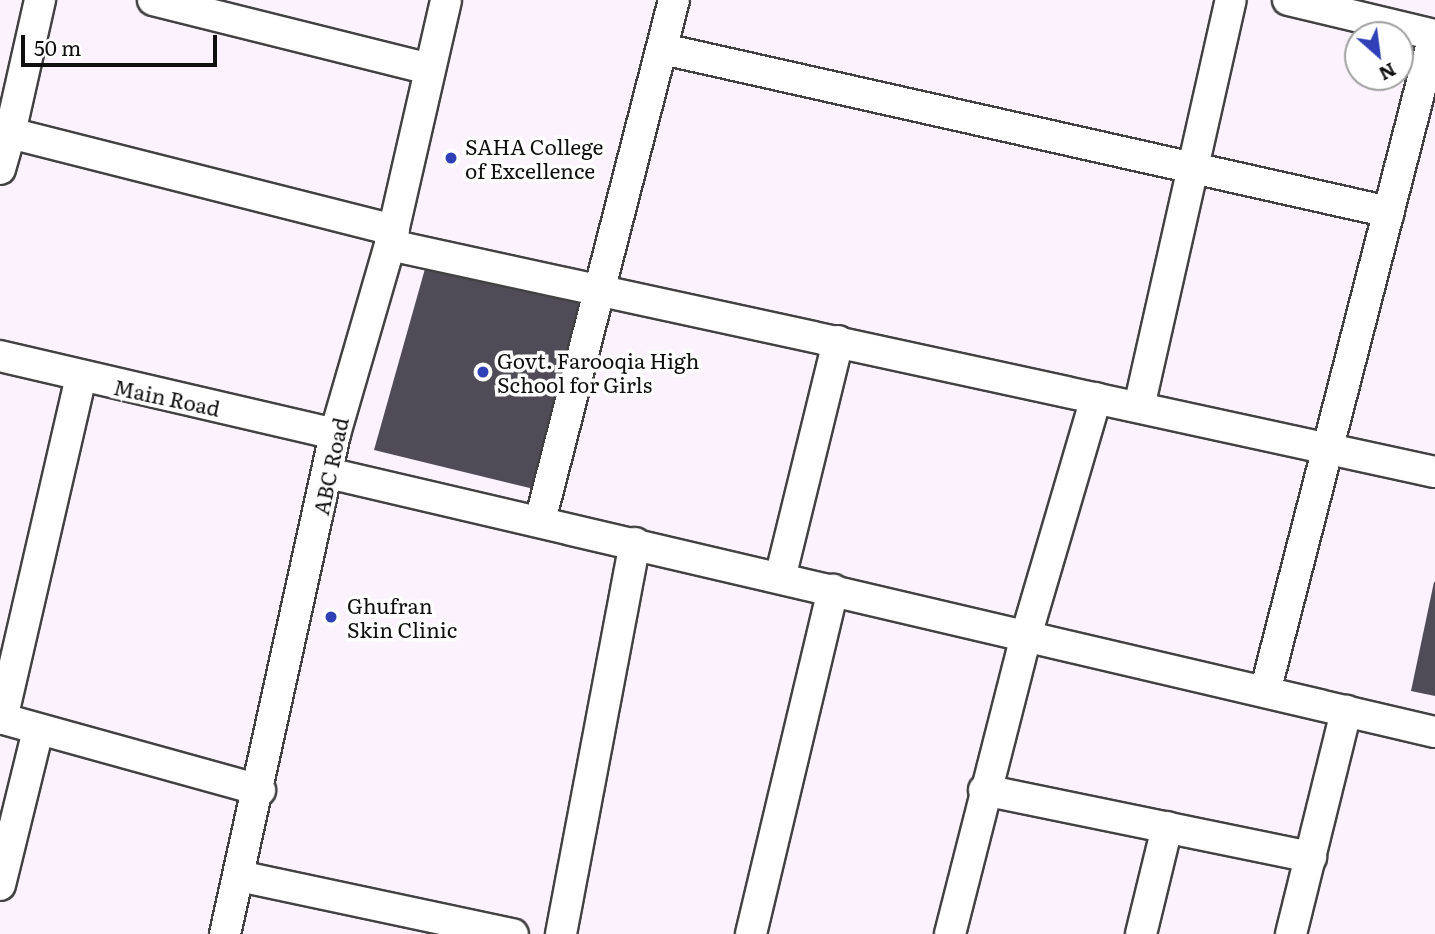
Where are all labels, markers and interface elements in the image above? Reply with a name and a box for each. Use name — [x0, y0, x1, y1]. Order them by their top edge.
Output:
scale bar — [24, 21, 220, 65]
north arrow — [1344, 21, 1414, 91]
text: 50 m — [34, 31, 81, 62]
text: N — [1374, 57, 1402, 89]
place label: SAHA College of Excellence — [465, 133, 603, 183]
marker: SAHA College of Excellence — [443, 150, 459, 166]
place label: Govt. Farooqia High School for Girls — [497, 347, 700, 397]
marker: Govt. Farooqia High School for Girls — [475, 364, 491, 380]
street label: Main Road — [112, 373, 222, 421]
street label: ABC Road — [307, 415, 353, 517]
place label: Ghufran Skin Clinic — [347, 592, 457, 642]
marker: Ghufran Skin Clinic — [321, 607, 341, 627]

